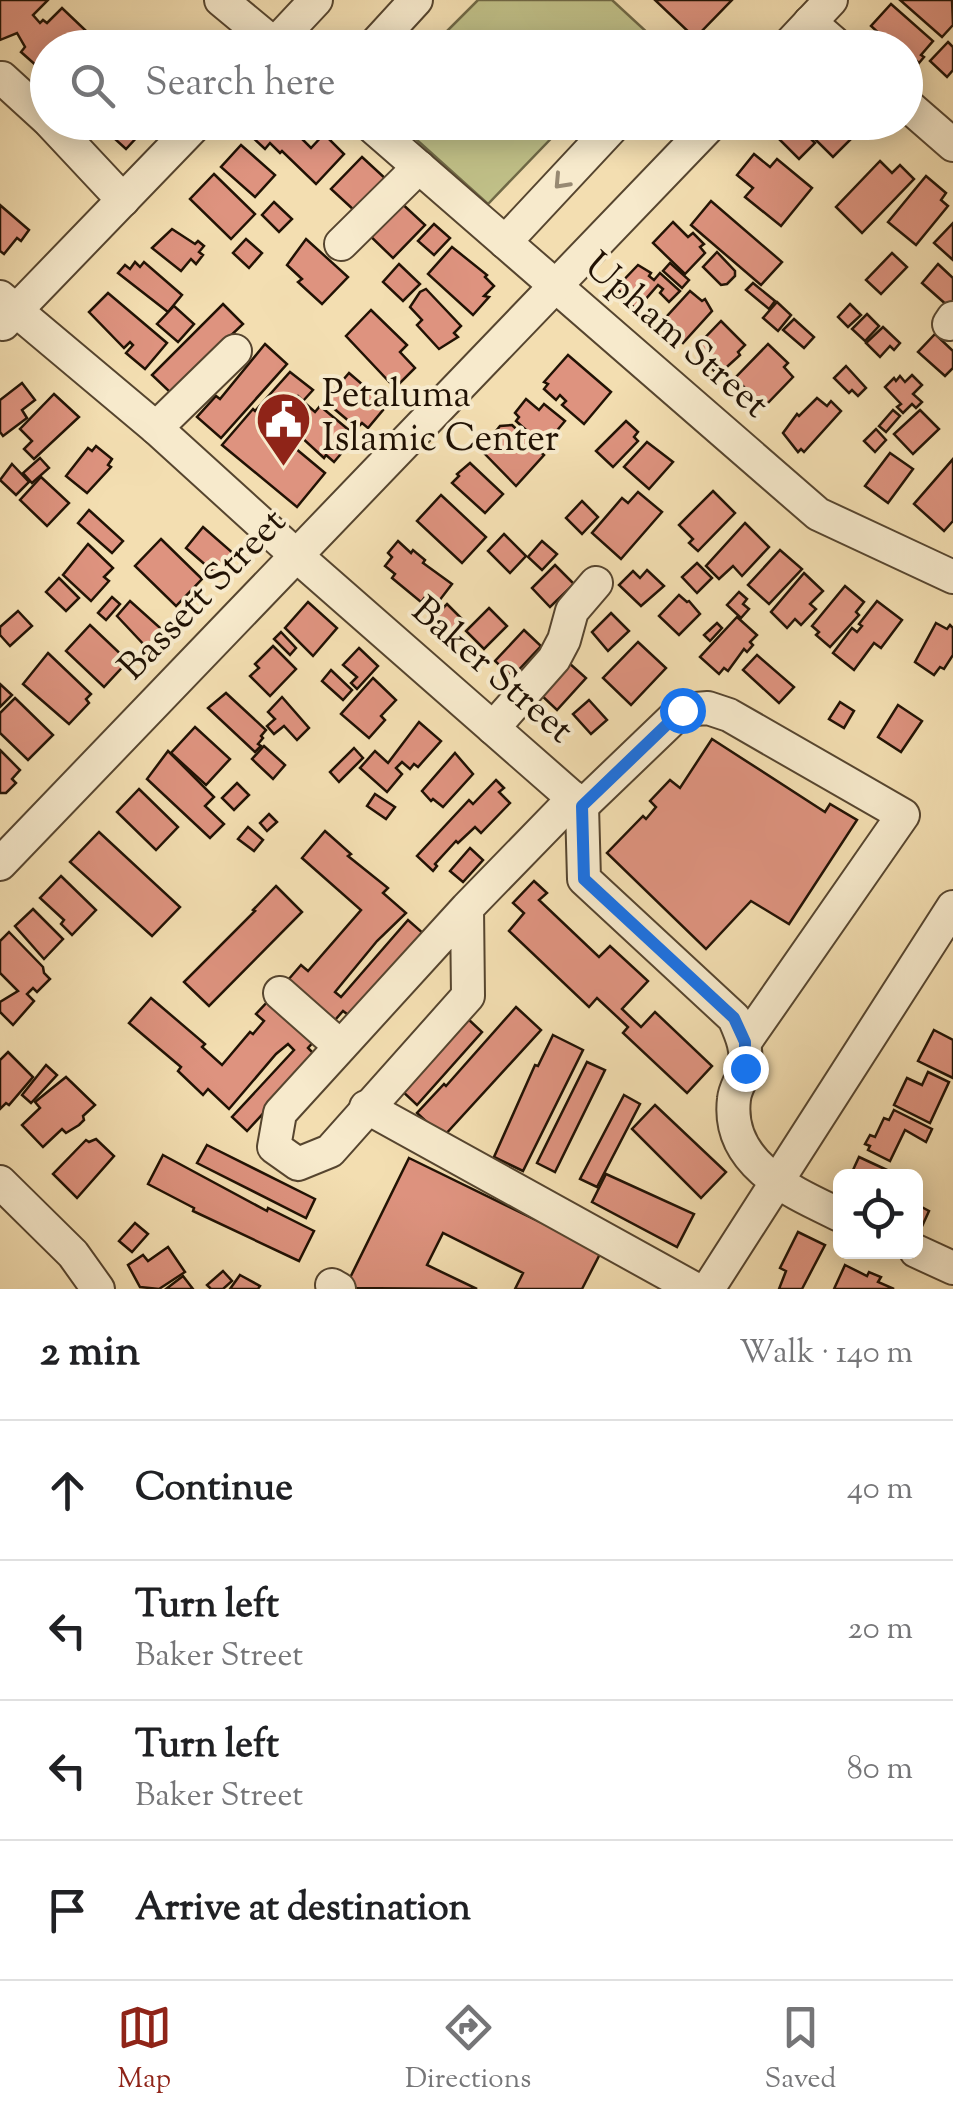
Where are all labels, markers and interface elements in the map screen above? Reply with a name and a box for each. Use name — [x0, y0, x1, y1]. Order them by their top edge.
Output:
search box — [30, 30, 923, 140]
icon: search — [65, 58, 120, 113]
text: Search here — [145, 58, 336, 112]
one-way arrow — [555, 170, 573, 189]
street label: Upham Street — [571, 241, 779, 433]
place label: Petaluma Islamic Center — [322, 370, 559, 468]
public building icon: Petaluma Islamic Center — [253, 389, 313, 468]
street label: Bassett Street — [108, 498, 300, 694]
street label: Baker Street — [398, 586, 584, 758]
route start — [660, 688, 706, 734]
route end — [723, 1046, 769, 1092]
map controls — [833, 1169, 923, 1259]
button: locate — [833, 1169, 923, 1259]
text: 2 min — [40, 1324, 140, 1384]
text: Walk · 140 m — [739, 1331, 913, 1377]
icon: ahead — [40, 1463, 95, 1518]
text: Continue — [135, 1463, 293, 1517]
text: 40 m — [847, 1467, 913, 1513]
text: Turn left — [135, 1580, 279, 1634]
icon: left — [40, 1603, 95, 1658]
text: 20 m — [848, 1607, 913, 1653]
text: Baker Street — [135, 1634, 303, 1680]
text: Turn left — [135, 1720, 279, 1774]
icon: left — [40, 1743, 95, 1798]
text: 80 m — [847, 1747, 913, 1793]
text: Baker Street — [135, 1774, 303, 1820]
icon: arrive — [40, 1883, 95, 1938]
text: Arrive at destination — [135, 1883, 471, 1937]
tab: Map — [117, 2000, 172, 2100]
tab: Directions — [405, 2000, 531, 2100]
tab: Saved — [764, 2000, 836, 2100]

